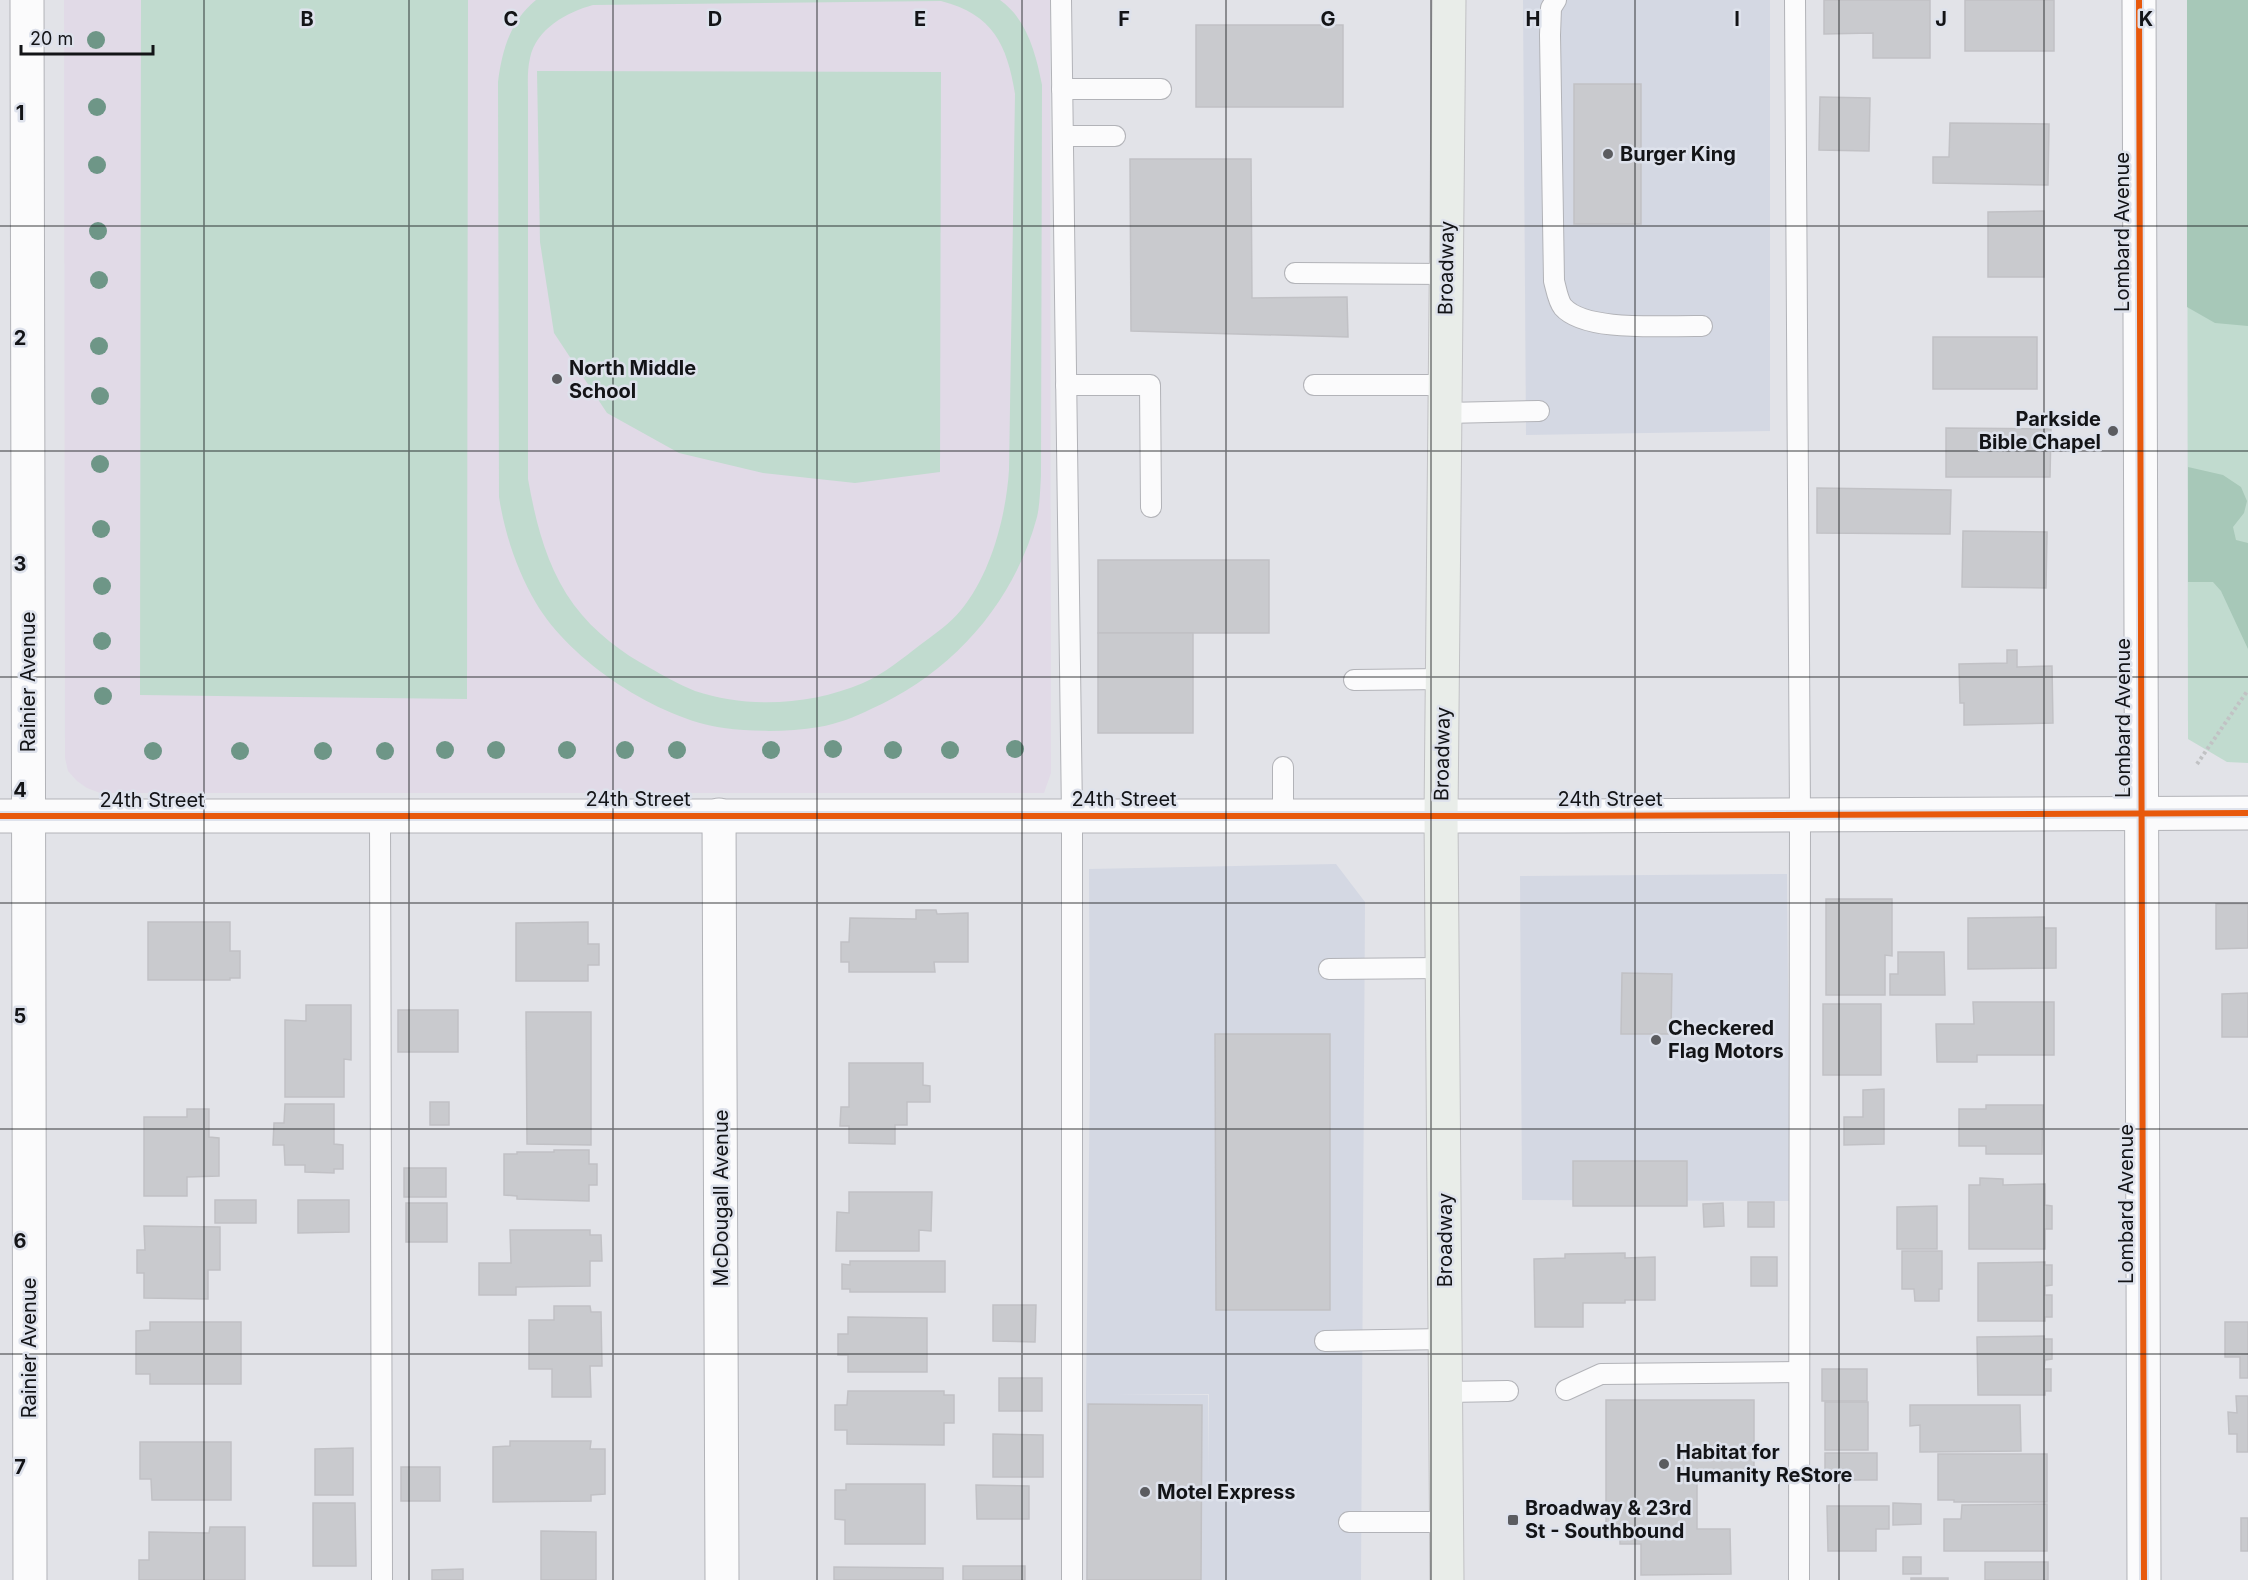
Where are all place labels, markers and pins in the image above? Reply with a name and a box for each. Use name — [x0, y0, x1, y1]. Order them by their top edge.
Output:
place label: Burger King — [1620, 142, 1736, 166]
marker: Burger King — [1601, 147, 1615, 161]
place label: North Middle School — [569, 356, 696, 403]
marker: North Middle School — [550, 372, 564, 386]
place label: Parkside Bible Chapel — [1979, 407, 2101, 454]
marker: Parkside Bible Chapel — [2106, 424, 2120, 438]
place label: Checkered Flag Motors — [1668, 1016, 1784, 1063]
marker: Checkered Flag Motors — [1649, 1033, 1663, 1047]
place label: Habitat for Humanity ReStore — [1676, 1440, 1853, 1487]
marker: Habitat for Humanity ReStore — [1657, 1457, 1671, 1471]
place label: Motel Express — [1157, 1480, 1295, 1504]
marker: Motel Express — [1138, 1485, 1152, 1499]
place label: Broadway & 23rd St - Southbound — [1525, 1496, 1692, 1543]
marker: Broadway & 23rd St - Southbound — [1506, 1513, 1520, 1527]

